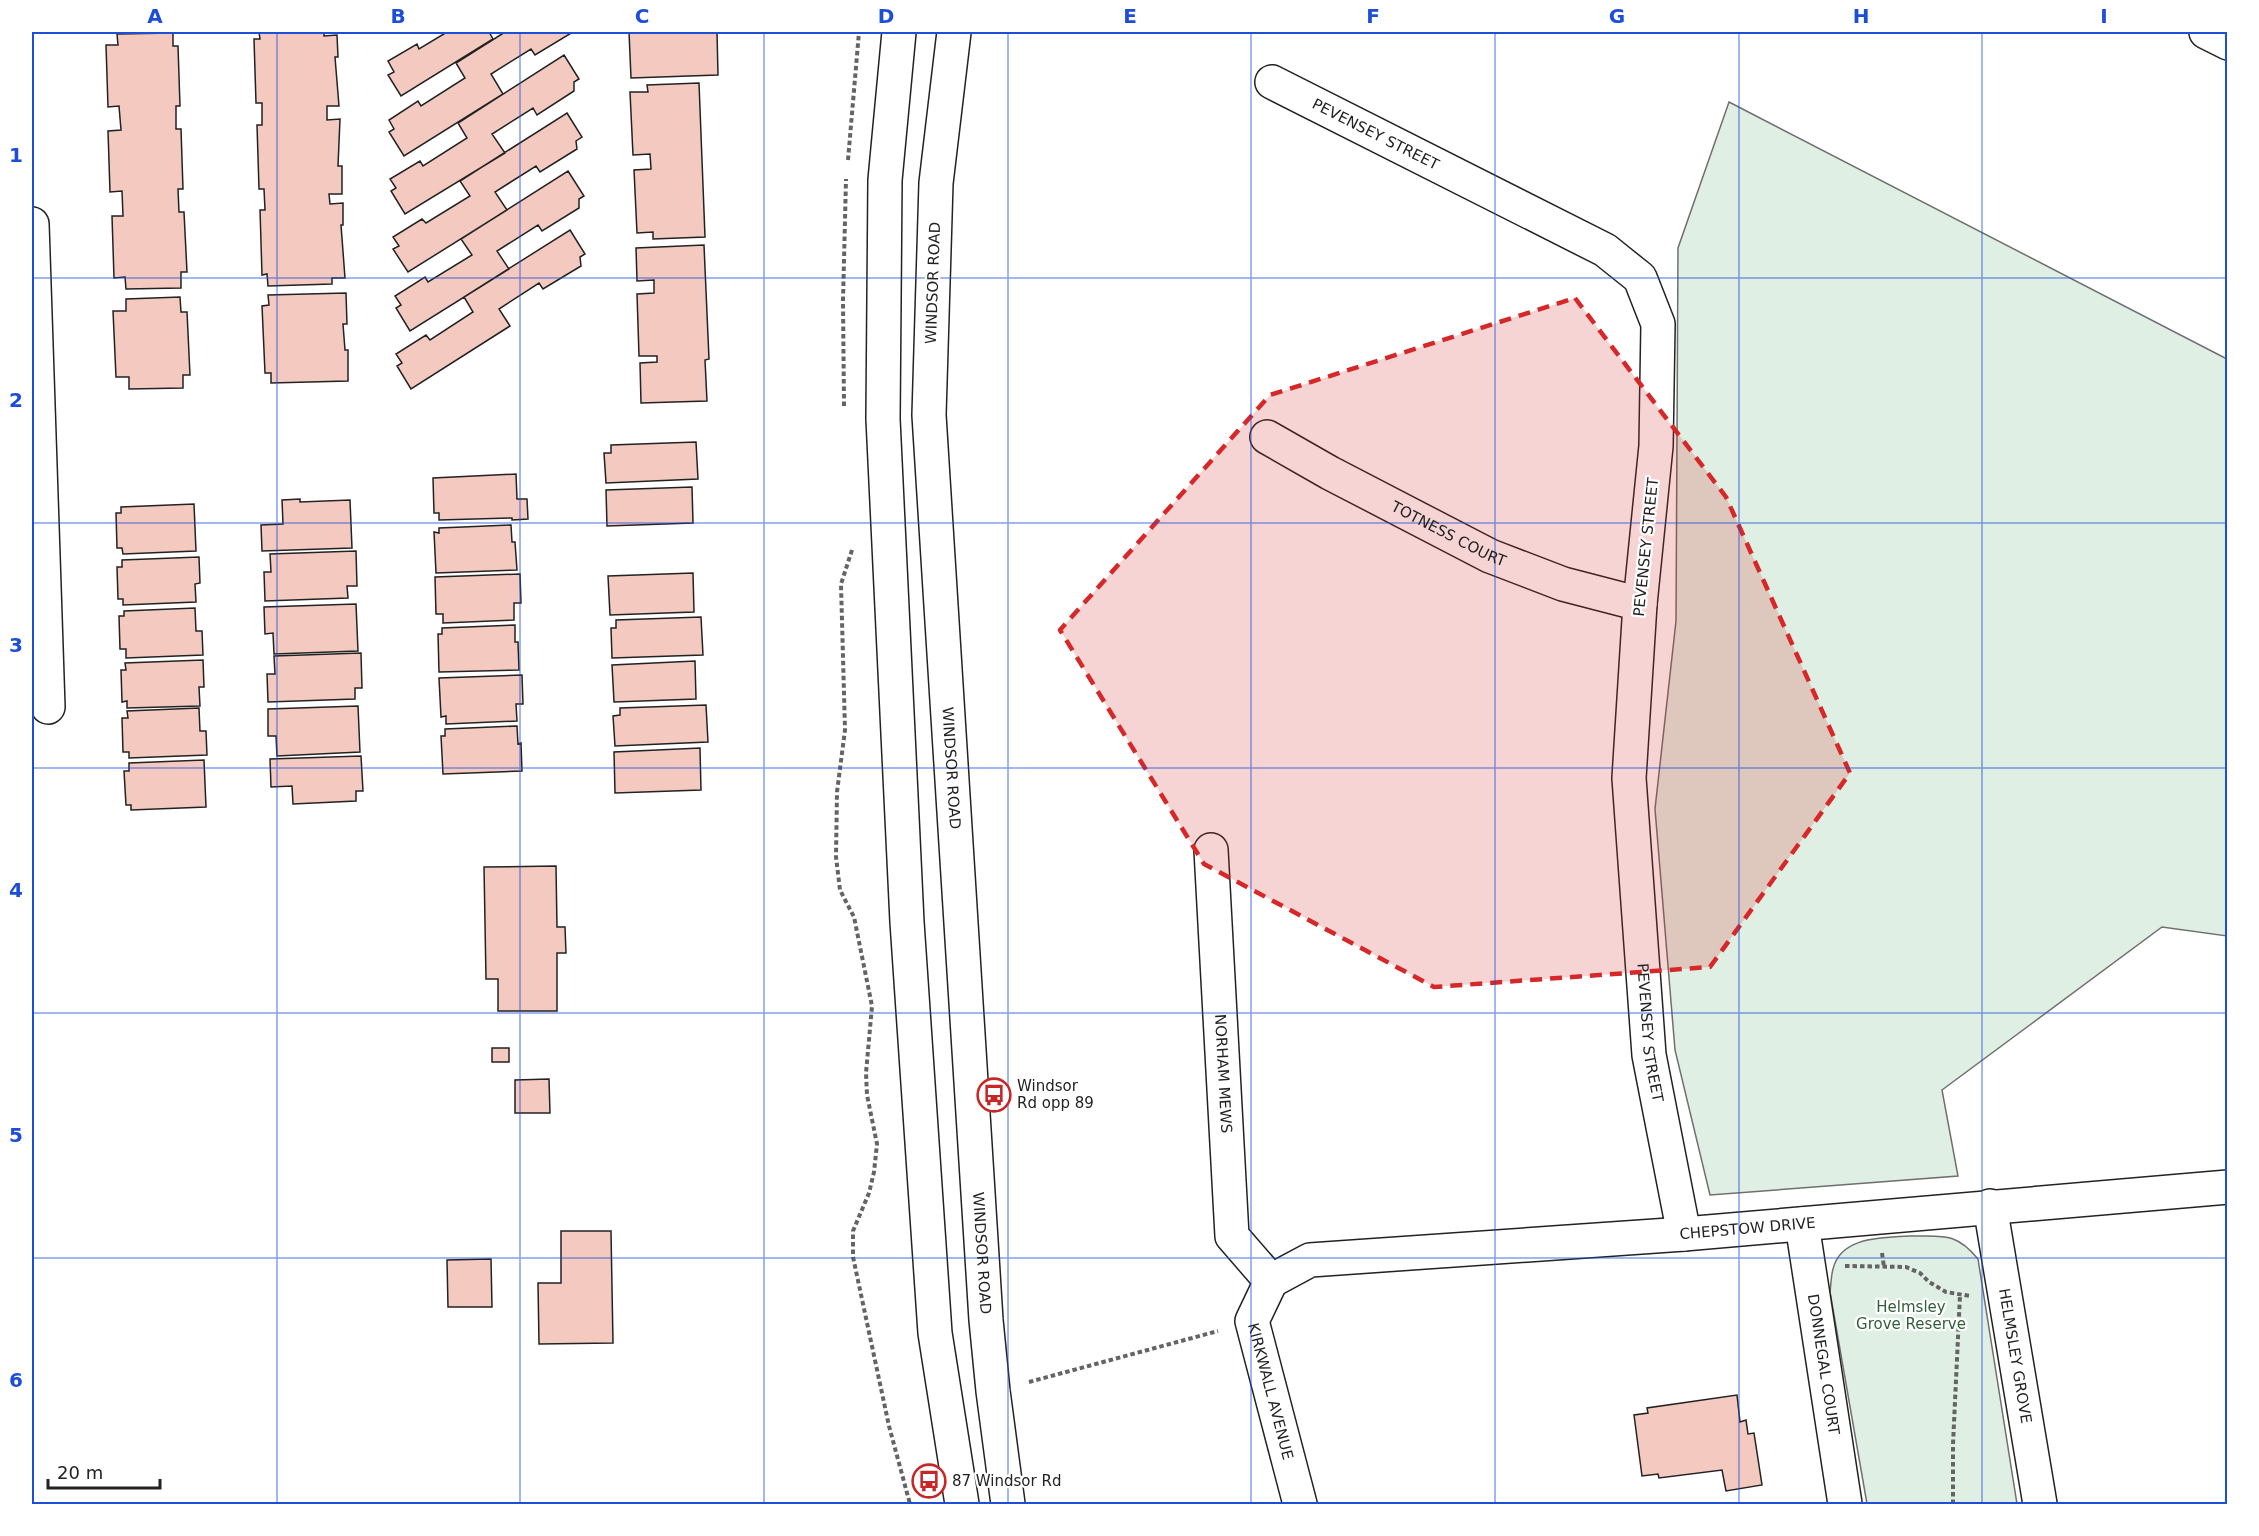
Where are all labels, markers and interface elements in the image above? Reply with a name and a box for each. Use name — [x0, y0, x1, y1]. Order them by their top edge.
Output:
text: A — [147, 4, 163, 28]
text: B — [390, 4, 406, 28]
text: C — [635, 4, 649, 28]
text: D — [878, 4, 894, 28]
text: E — [1123, 4, 1137, 28]
text: F — [1366, 4, 1380, 28]
text: G — [1609, 4, 1625, 28]
text: H — [1853, 4, 1869, 28]
text: I — [2100, 4, 2108, 28]
street label: PEVENSEY STREET — [1309, 95, 1443, 174]
text: 1 — [9, 143, 23, 167]
street label: WINDSOR ROAD — [922, 222, 944, 344]
text: 2 — [9, 388, 23, 412]
street label: PEVENSEY STREET — [1630, 476, 1662, 617]
street label: TOTNESS COURT — [1387, 497, 1509, 571]
text: 3 — [9, 633, 23, 657]
street label: WINDSOR ROAD — [938, 706, 964, 830]
text: 4 — [9, 878, 23, 902]
street label: PEVENSEY STREET — [1633, 963, 1667, 1104]
street label: NORHAM MEWS — [1211, 1013, 1235, 1134]
bus stop icon: Windsor Rd opp 89 — [976, 1077, 1012, 1113]
place label: Windsor Rd opp 89 — [1017, 1077, 1094, 1112]
text: 5 — [9, 1123, 23, 1147]
street label: WINDSOR ROAD — [969, 1191, 995, 1315]
street label: CHEPSTOW DRIVE — [1679, 1214, 1816, 1243]
street label: HELMSLEY GROVE — [1995, 1287, 2035, 1425]
street label: DONNEGAL COURT — [1804, 1293, 1843, 1437]
park label: Helmsley Grove Reserve — [1856, 1298, 1966, 1333]
street label: KIRKWALL AVENUE — [1244, 1321, 1297, 1462]
text: 6 — [9, 1368, 23, 1392]
scale bar — [48, 1452, 160, 1490]
text: 20 m — [57, 1462, 103, 1483]
bus stop icon: 87 Windsor Rd — [911, 1463, 947, 1499]
place label: 87 Windsor Rd — [952, 1472, 1061, 1490]

